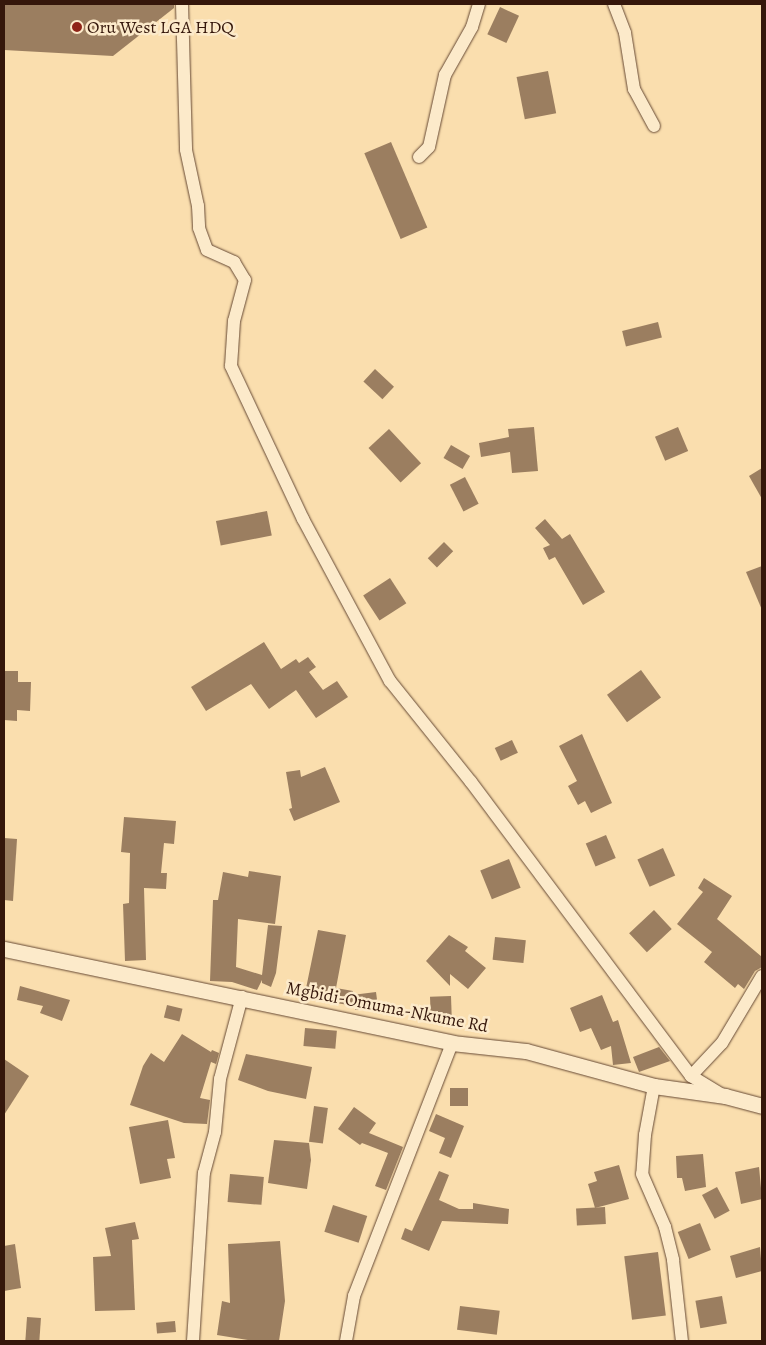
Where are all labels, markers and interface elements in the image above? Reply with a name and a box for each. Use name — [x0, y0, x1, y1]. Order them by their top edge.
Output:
place label: Oru West LGA HDQ — [87, 16, 234, 38]
marker: Oru West LGA HDQ — [71, 21, 83, 33]
street label: Mgbidi-Omuma-Nkume Rd — [284, 977, 490, 1037]

